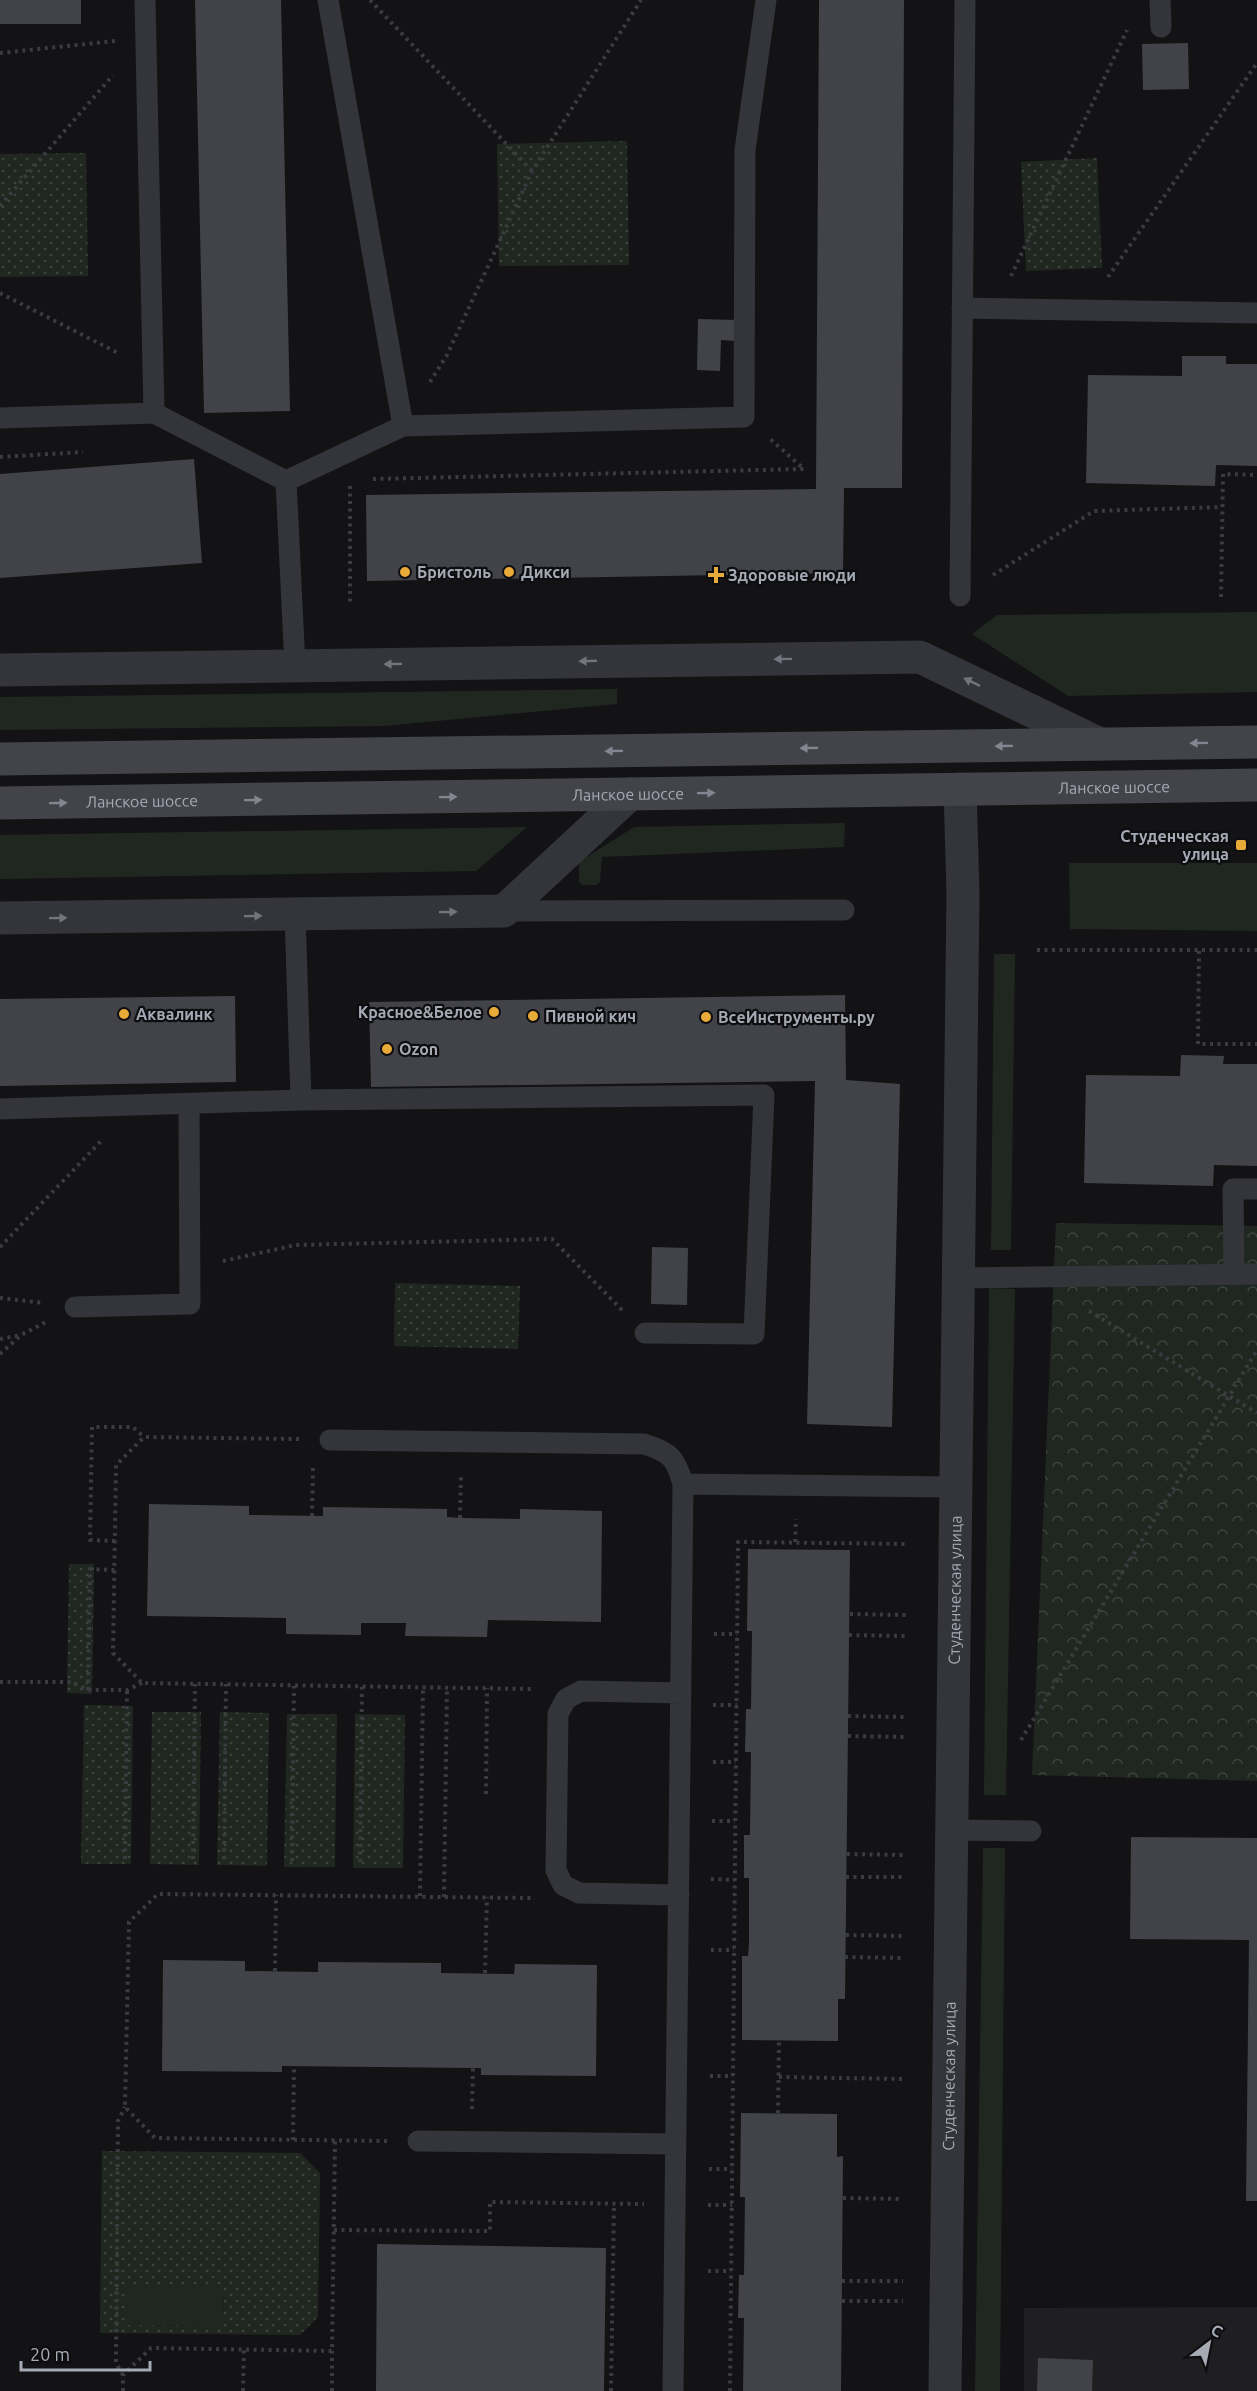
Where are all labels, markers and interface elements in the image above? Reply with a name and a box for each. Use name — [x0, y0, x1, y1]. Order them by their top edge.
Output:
place label: Бристоль — [417, 563, 491, 581]
place label: Дикси — [521, 563, 570, 581]
marker: Бристоль — [398, 565, 412, 579]
marker: Дикси — [502, 565, 516, 579]
place label: Здоровые люди — [728, 566, 856, 584]
marker: Здоровые люди — [709, 568, 723, 582]
one-way arrow — [773, 654, 792, 663]
one-way arrow — [578, 657, 597, 666]
one-way arrow — [383, 659, 402, 669]
one-way arrow — [963, 678, 980, 687]
one-way arrow — [1189, 738, 1208, 748]
one-way arrow — [994, 741, 1013, 750]
one-way arrow — [799, 743, 818, 753]
one-way arrow — [604, 746, 623, 755]
street label: Ланское шоссе — [1058, 777, 1170, 797]
street label: Ланское шоссе — [572, 784, 684, 804]
one-way arrow — [697, 788, 716, 798]
street label: Ланское шоссе — [86, 791, 198, 811]
one-way arrow — [439, 792, 458, 802]
one-way arrow — [244, 795, 263, 805]
one-way arrow — [49, 798, 68, 807]
place label: Студенческая улица — [1120, 827, 1229, 863]
marker: Студенческая улица — [1234, 838, 1248, 852]
one-way arrow — [439, 907, 458, 917]
one-way arrow — [244, 911, 263, 920]
one-way arrow — [49, 913, 68, 922]
place label: Красное&Белое — [358, 1003, 482, 1021]
place label: Аквалинк — [136, 1005, 213, 1023]
marker: Красное&Белое — [487, 1005, 501, 1019]
marker: Аквалинк — [117, 1007, 131, 1021]
place label: Пивной кич — [545, 1007, 636, 1025]
place label: ВсеИнструменты.ру — [718, 1008, 875, 1026]
marker: Пивной кич — [526, 1009, 540, 1023]
marker: ВсеИнструменты.ру — [699, 1010, 713, 1024]
place label: Ozon — [399, 1040, 438, 1058]
marker: Ozon — [380, 1042, 394, 1056]
street label: Студенческая улица — [945, 1515, 965, 1665]
street label: Студенческая улица — [939, 2001, 959, 2151]
north arrow — [1179, 2313, 1239, 2373]
text: С — [1208, 2320, 1226, 2341]
scale bar — [21, 2334, 150, 2372]
text: 20 m — [30, 2344, 70, 2364]

